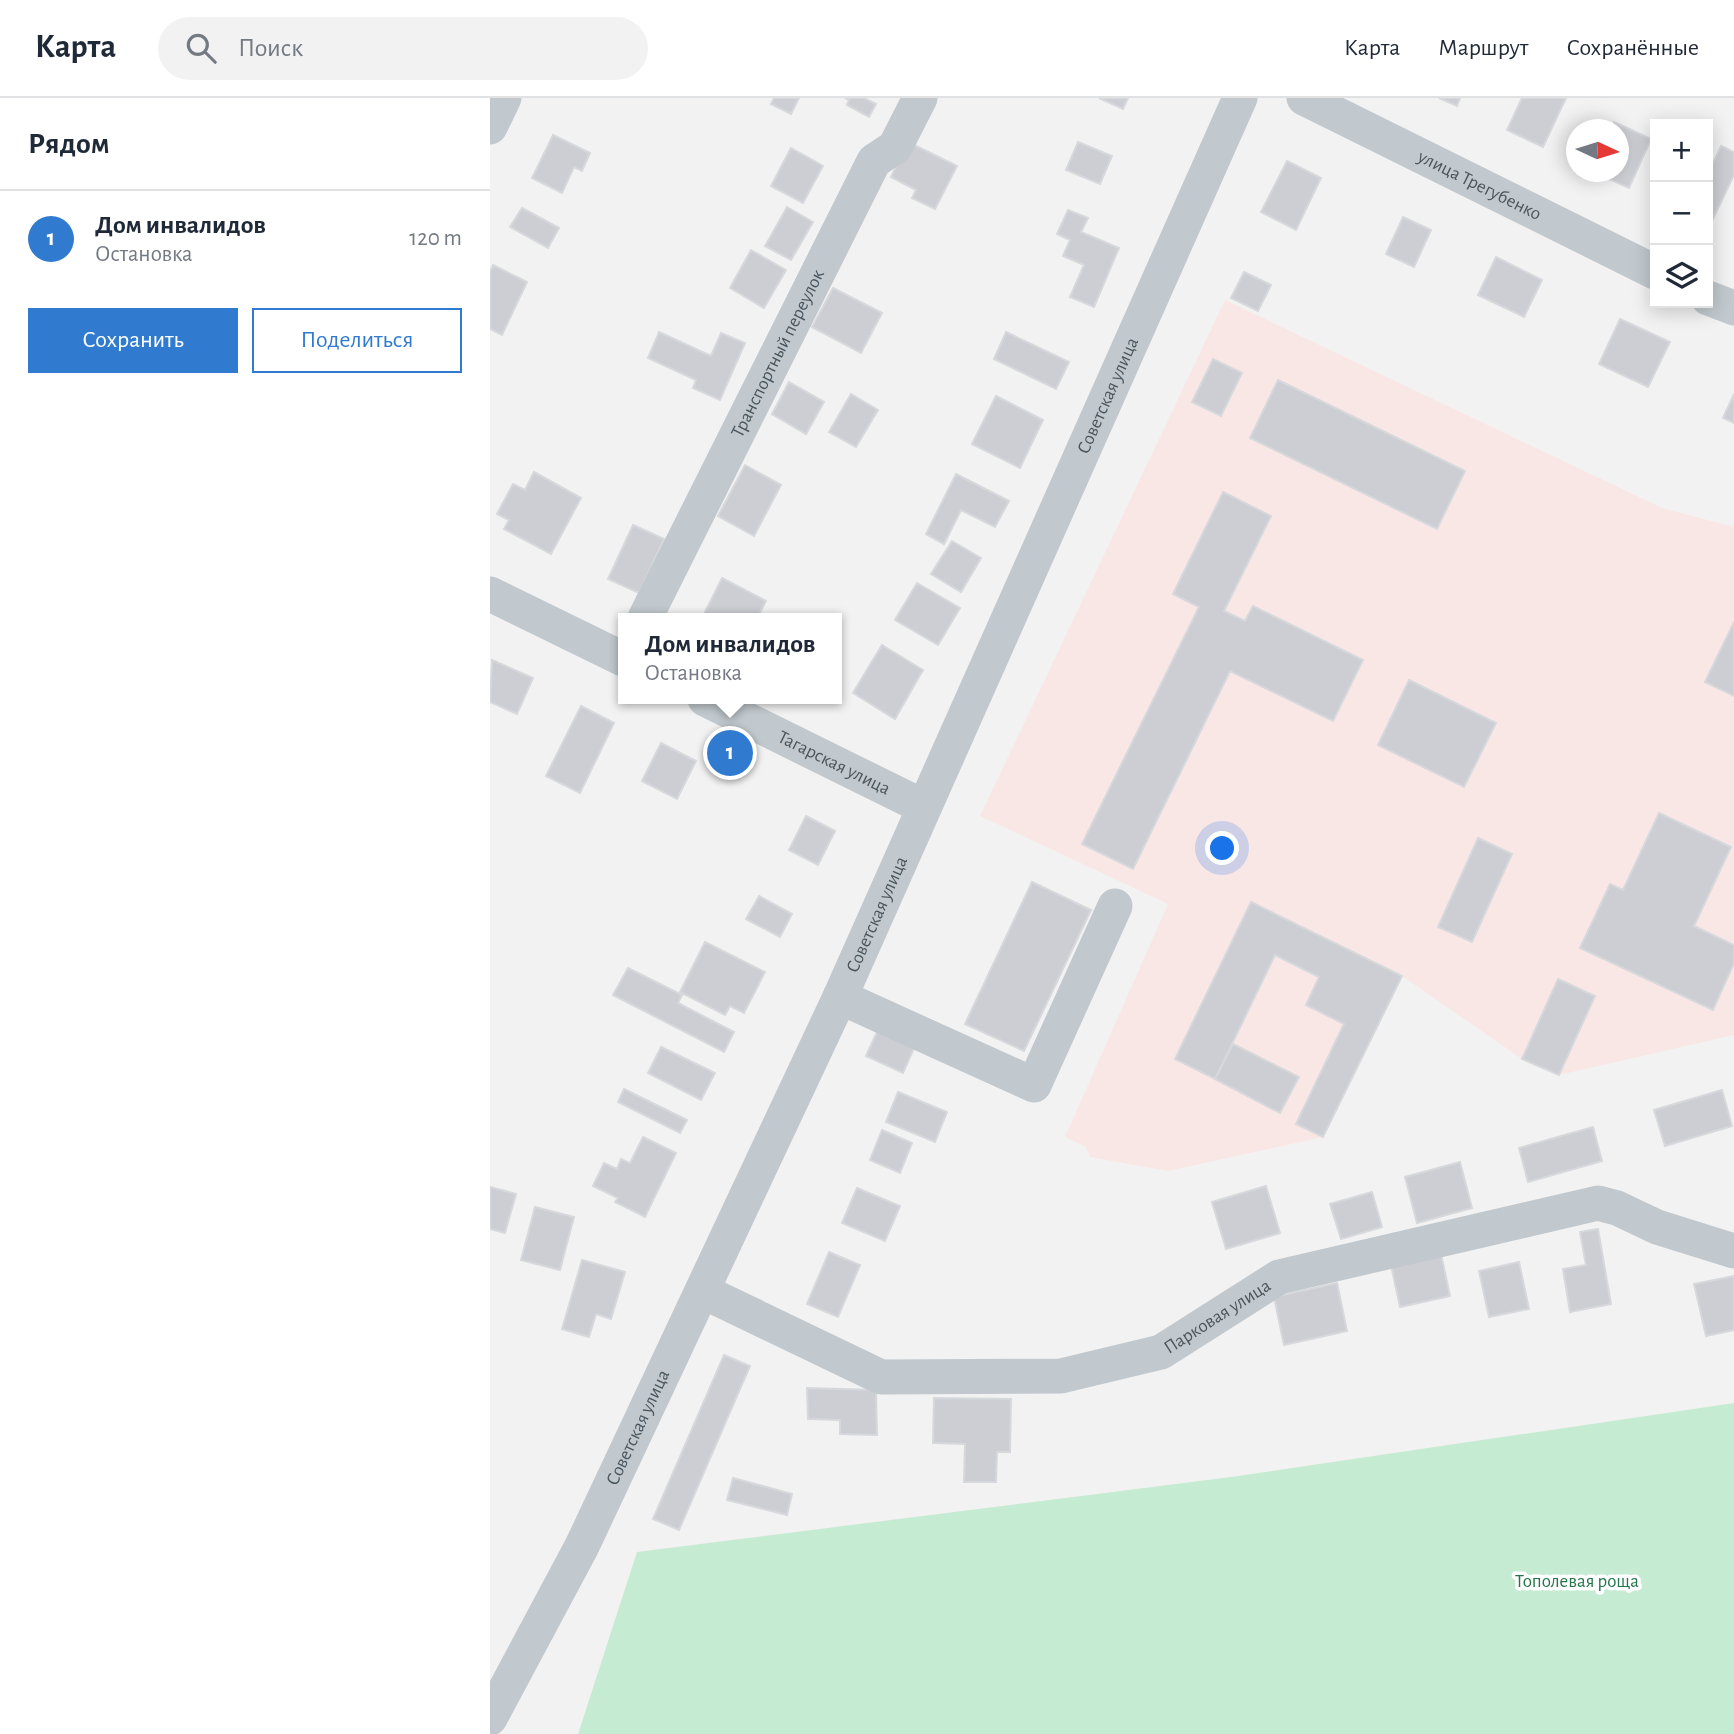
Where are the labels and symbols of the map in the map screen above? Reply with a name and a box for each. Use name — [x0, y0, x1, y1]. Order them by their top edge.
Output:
north arrow — [1566, 119, 1629, 182]
street label: улица Трегубенко — [1414, 146, 1544, 224]
street label: Транспортный переулок — [728, 266, 828, 440]
street label: Советская улица — [1074, 334, 1142, 457]
pin: 1 — [707, 727, 753, 779]
street label: Тагарская улица — [775, 727, 894, 798]
your location — [1205, 831, 1239, 865]
street label: Советская улица — [843, 853, 911, 976]
street label: Парковая улица — [1160, 1275, 1274, 1357]
street label: Советская улица — [602, 1367, 673, 1488]
park label: Тополевая роща — [1515, 1572, 1639, 1591]

